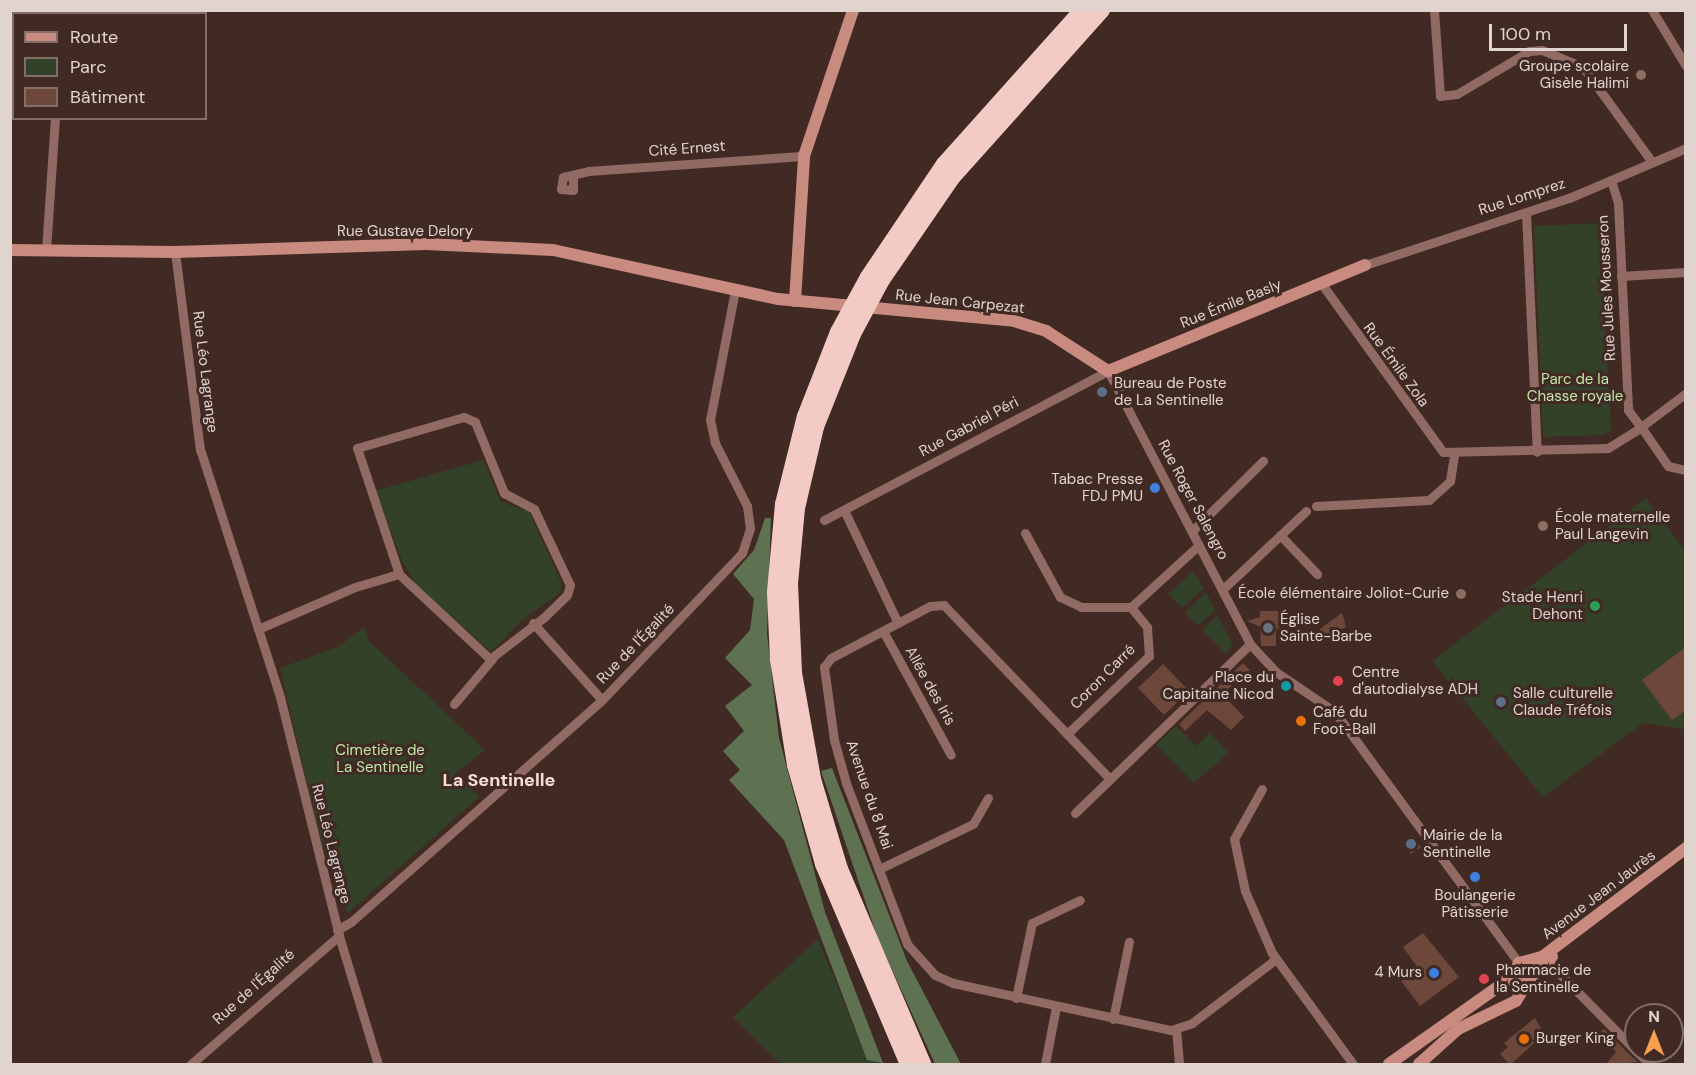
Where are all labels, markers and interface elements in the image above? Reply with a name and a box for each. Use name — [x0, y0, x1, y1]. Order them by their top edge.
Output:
legend — [12, 12, 207, 120]
scale bar — [1492, 12, 1630, 50]
text: 100 m — [1500, 22, 1551, 46]
text: Route — [70, 25, 118, 49]
text: Parc — [70, 55, 106, 79]
place label: Groupe scolaire Gisèle Halimi — [1519, 57, 1629, 92]
marker: Groupe scolaire Gisèle Halimi — [1634, 68, 1648, 82]
text: Bâtiment — [70, 85, 145, 109]
street label: Cité Ernest — [648, 137, 726, 161]
street label: Rue Lomprez — [1476, 175, 1568, 219]
street label: Rue Jules Mousseron — [1594, 215, 1620, 361]
street label: Rue Gustave Delory — [337, 223, 473, 241]
street label: Rue Émile Basly — [1178, 275, 1284, 333]
street label: Rue Jean Carpezat — [894, 286, 1026, 318]
street label: Rue Léo Lagrange — [189, 310, 221, 434]
street label: Rue Émile Zola — [1359, 319, 1433, 411]
park label: Parc de la Chasse royale — [1527, 370, 1623, 405]
place label: Bureau de Poste de La Sentinelle — [1114, 374, 1227, 409]
marker: Bureau de Poste de La Sentinelle — [1095, 385, 1109, 399]
street label: Rue Gabriel Péri — [916, 393, 1022, 461]
street label: Rue Roger Salengro — [1154, 437, 1232, 563]
place label: Tabac Presse FDJ PMU — [1051, 470, 1143, 505]
marker: Tabac Presse FDJ PMU — [1148, 481, 1162, 495]
place label: École maternelle Paul Langevin — [1555, 508, 1670, 543]
marker: École maternelle Paul Langevin — [1536, 519, 1550, 533]
place label: École élémentaire Joliot-Curie — [1238, 585, 1449, 603]
marker: École élémentaire Joliot-Curie — [1454, 587, 1468, 601]
place label: Stade Henri Dehont — [1502, 588, 1583, 623]
marker: Stade Henri Dehont — [1588, 599, 1602, 613]
street label: Rue de l'Égalité — [593, 600, 679, 688]
place label: Église Sainte-Barbe — [1280, 610, 1372, 645]
marker: Église Sainte-Barbe — [1261, 621, 1275, 635]
street label: Coron Carré — [1067, 641, 1139, 713]
street label: Allée des Iris — [901, 643, 959, 729]
place label: Centre d'autodialyse ADH — [1352, 663, 1478, 698]
place label: Place du Capitaine Nicod — [1162, 668, 1274, 703]
marker: Centre d'autodialyse ADH — [1329, 672, 1347, 690]
marker: Place du Capitaine Nicod — [1279, 679, 1293, 693]
place label: Salle culturelle Claude Tréfois — [1513, 684, 1613, 719]
marker: Salle culturelle Claude Tréfois — [1494, 695, 1508, 709]
place label: Café du Foot-Ball — [1313, 703, 1376, 738]
marker: Café du Foot-Ball — [1294, 714, 1308, 728]
street label: Avenue du 8 Mai — [842, 738, 896, 852]
park label: Cimetière de La Sentinelle — [335, 741, 425, 776]
district label: La Sentinelle — [443, 769, 555, 791]
street label: Rue Léo Lagrange — [307, 782, 355, 906]
place label: Mairie de la Sentinelle — [1423, 826, 1502, 861]
marker: Mairie de la Sentinelle — [1404, 837, 1418, 851]
street label: Avenue Jean Jaurès — [1539, 846, 1659, 944]
marker: Boulangerie Pâtisserie — [1468, 870, 1482, 884]
place label: Boulangerie Pâtisserie — [1435, 886, 1515, 921]
street label: Rue de l'Égalité — [209, 946, 299, 1028]
place label: Pharmacie de la Sentinelle — [1496, 961, 1591, 996]
place label: 4 Murs — [1375, 964, 1422, 982]
marker: 4 Murs — [1427, 966, 1441, 980]
marker: Pharmacie de la Sentinelle — [1477, 972, 1491, 986]
north arrow — [1624, 1003, 1684, 1063]
text: N — [1648, 1006, 1660, 1027]
place label: Burger King — [1536, 1030, 1614, 1048]
marker: Burger King — [1517, 1032, 1531, 1046]

